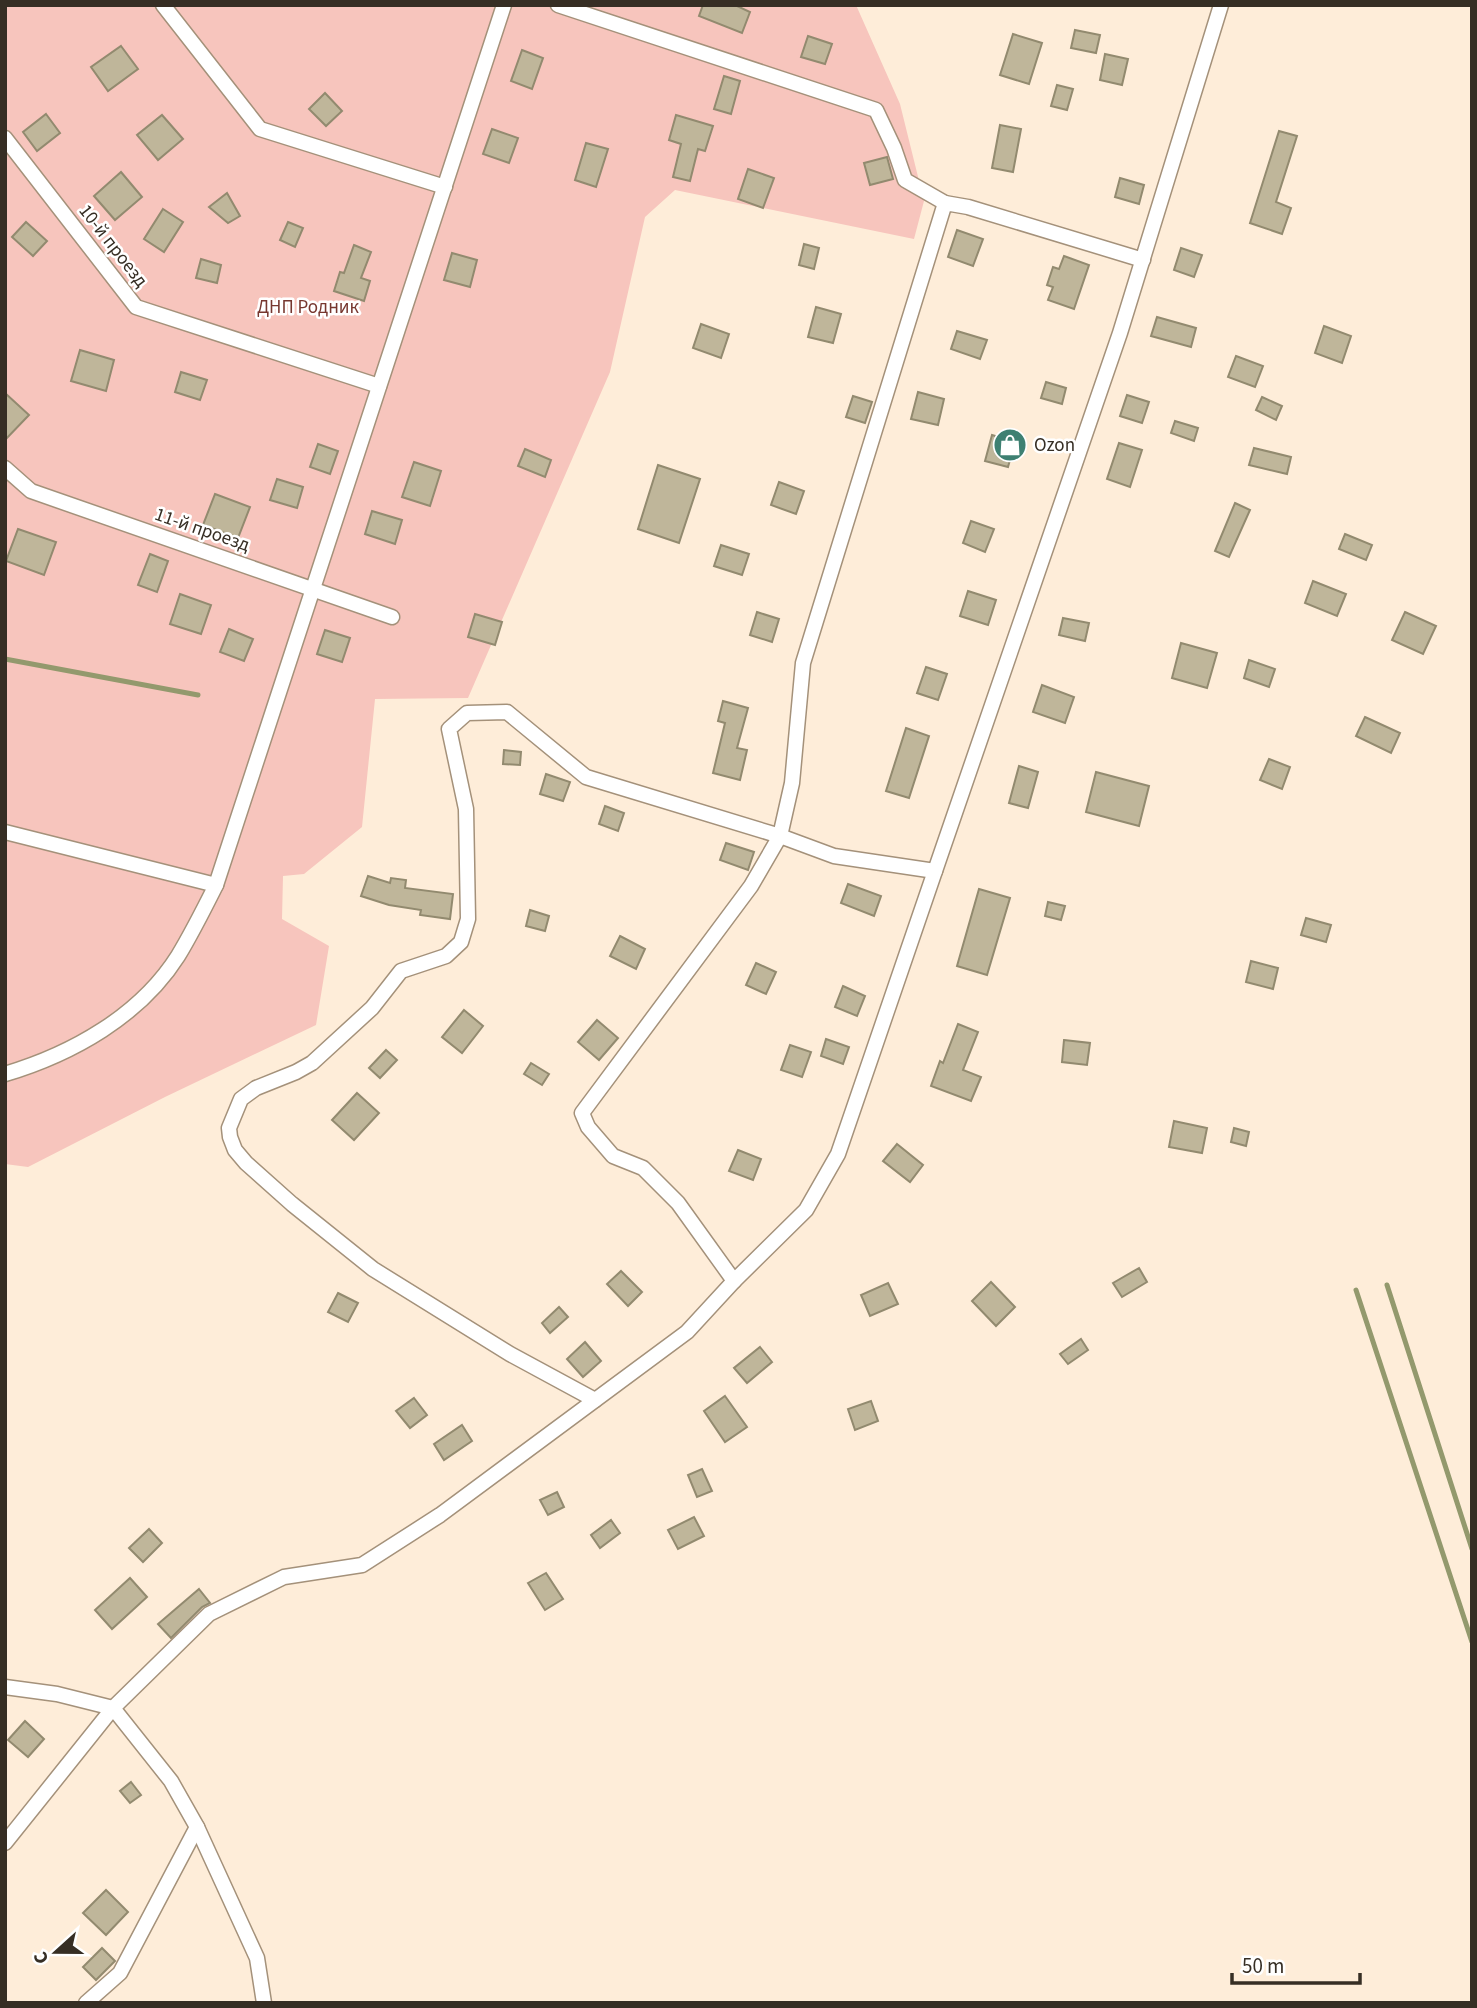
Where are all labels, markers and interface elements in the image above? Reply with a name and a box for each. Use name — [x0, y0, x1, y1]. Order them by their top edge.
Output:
street label: 10-й проезд — [72, 199, 154, 293]
park label: ДНП Родник — [257, 294, 360, 321]
shop icon: Ozon — [991, 426, 1029, 464]
place label: Ozon — [1034, 432, 1075, 459]
street label: 11-й проезд — [151, 501, 253, 559]
north arrow — [21, 1917, 91, 1987]
scale bar — [1232, 1941, 1360, 1985]
text: С — [27, 1948, 56, 1968]
text: 50 m — [1242, 1951, 1284, 1981]

